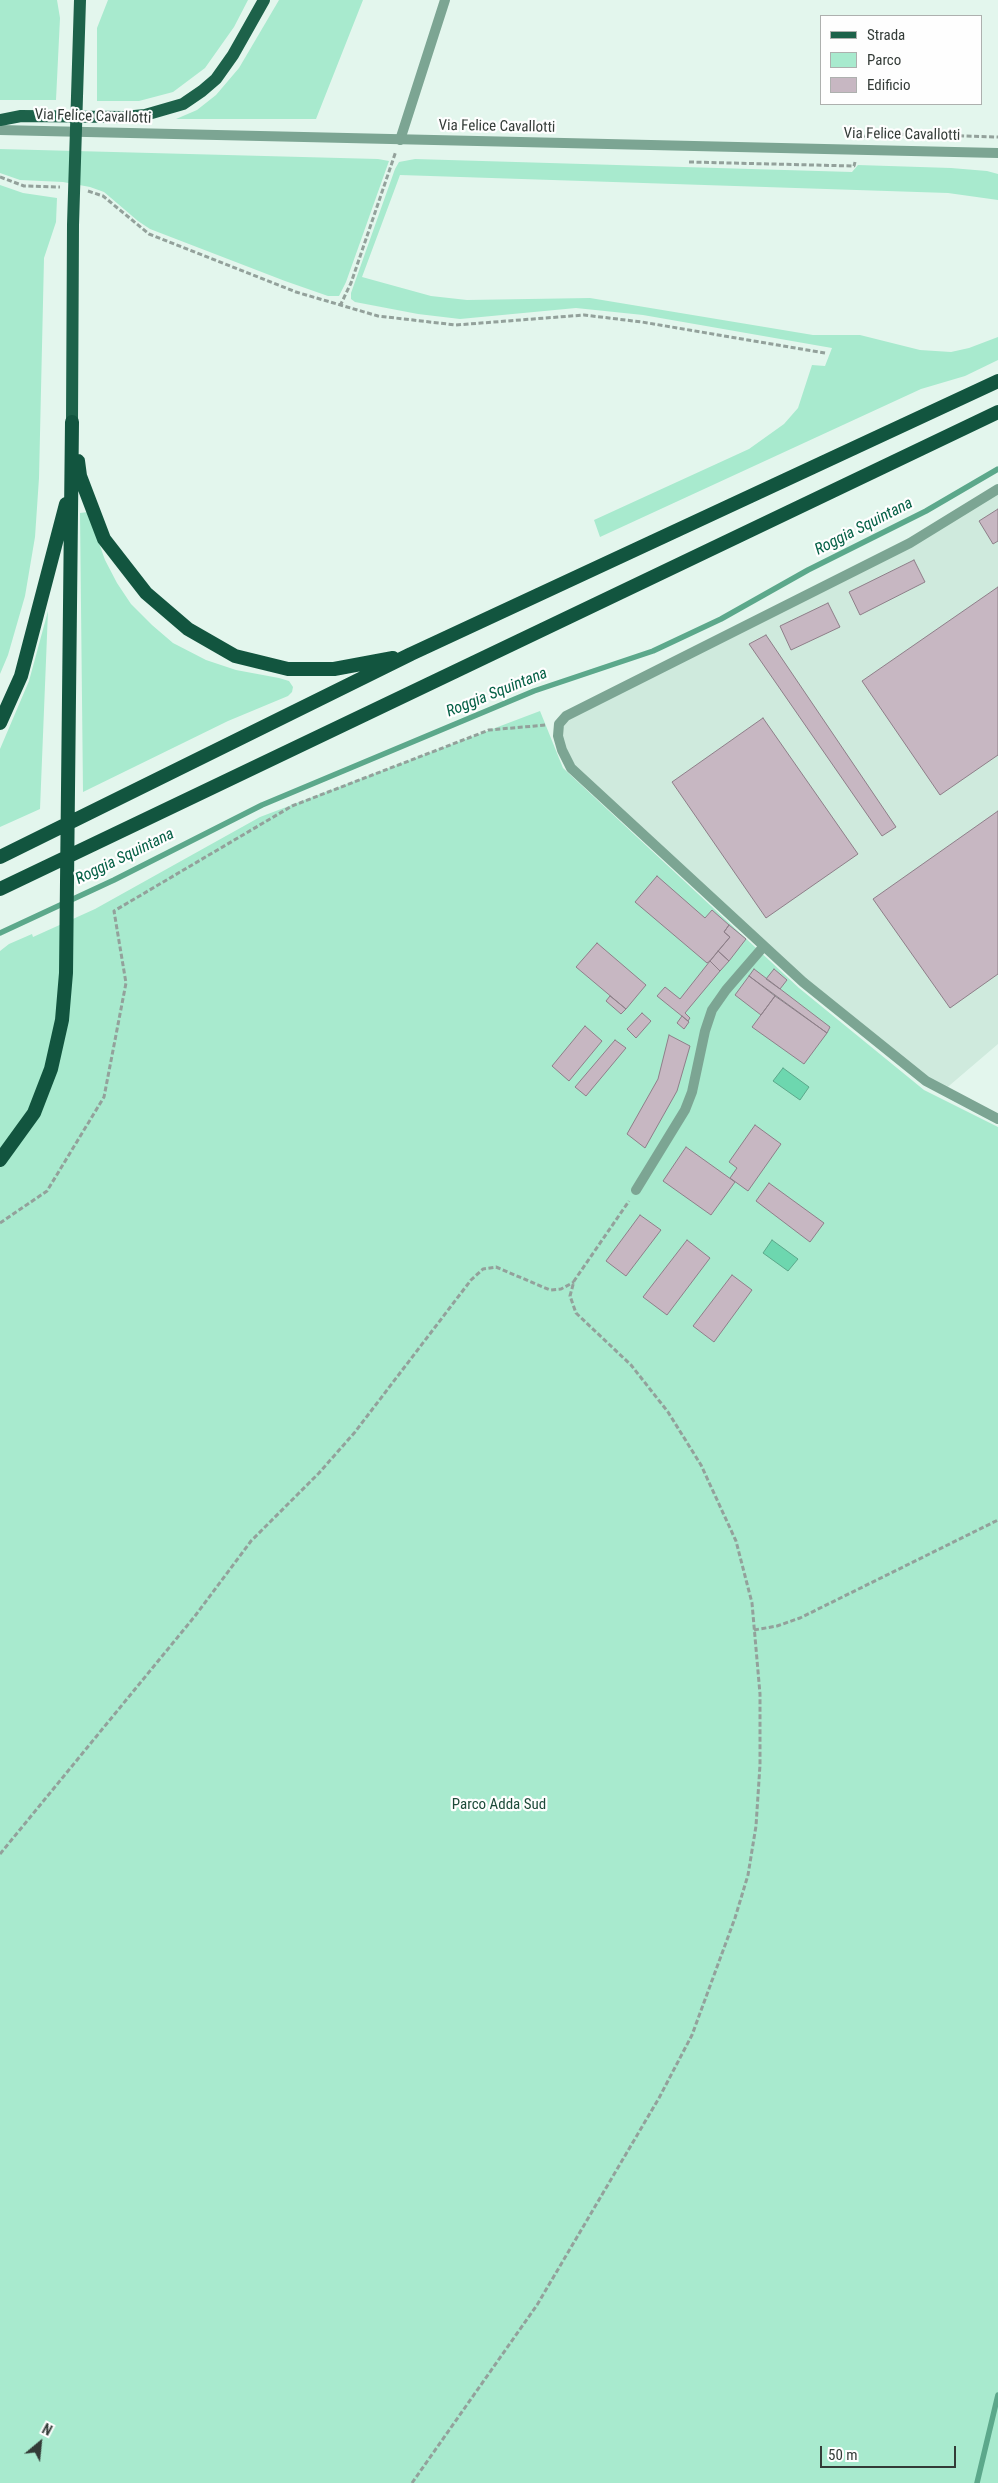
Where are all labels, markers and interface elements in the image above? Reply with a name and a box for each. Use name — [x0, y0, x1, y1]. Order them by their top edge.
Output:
legend — [820, 15, 983, 105]
text: Strada — [867, 26, 905, 44]
text: Parco — [867, 51, 901, 69]
text: Edificio — [867, 76, 910, 94]
street label: Via Felice Cavallotti — [34, 106, 152, 128]
street label: Via Felice Cavallotti — [439, 117, 555, 137]
street label: Via Felice Cavallotti — [844, 125, 960, 145]
water label: Roggia Squintana — [812, 494, 916, 560]
water label: Roggia Squintana — [444, 664, 550, 722]
water label: Roggia Squintana — [73, 825, 177, 889]
park label: Parco Adda Sud — [452, 1796, 546, 1814]
north arrow — [15, 2418, 65, 2468]
text: N — [39, 2421, 55, 2439]
scale bar — [823, 2436, 959, 2468]
text: 50 m — [828, 2446, 858, 2464]

